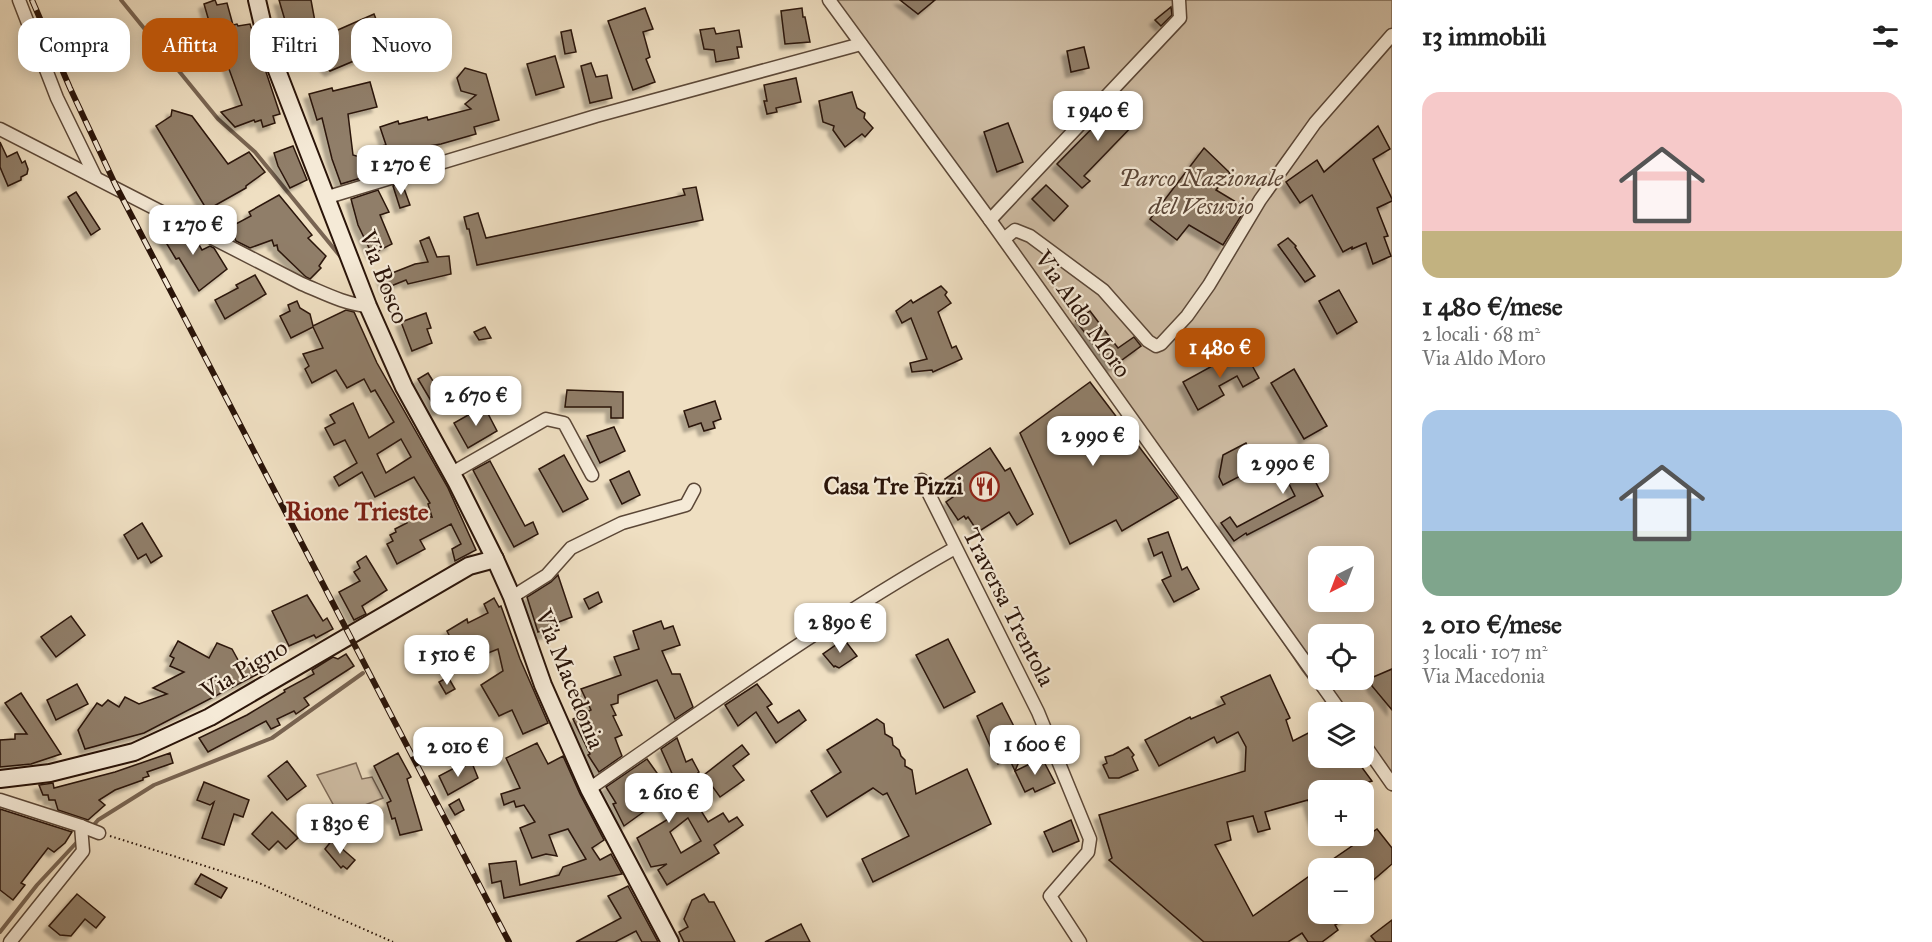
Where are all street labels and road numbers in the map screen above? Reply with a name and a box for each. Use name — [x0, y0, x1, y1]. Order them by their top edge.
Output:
street label: Via Bosco — [352, 225, 416, 328]
street label: Via Aldo Moro — [1028, 244, 1138, 383]
street label: Traversa Trentola — [956, 523, 1062, 692]
street label: Via Macedonia — [528, 604, 612, 754]
street label: Via Pigno — [194, 632, 293, 706]

